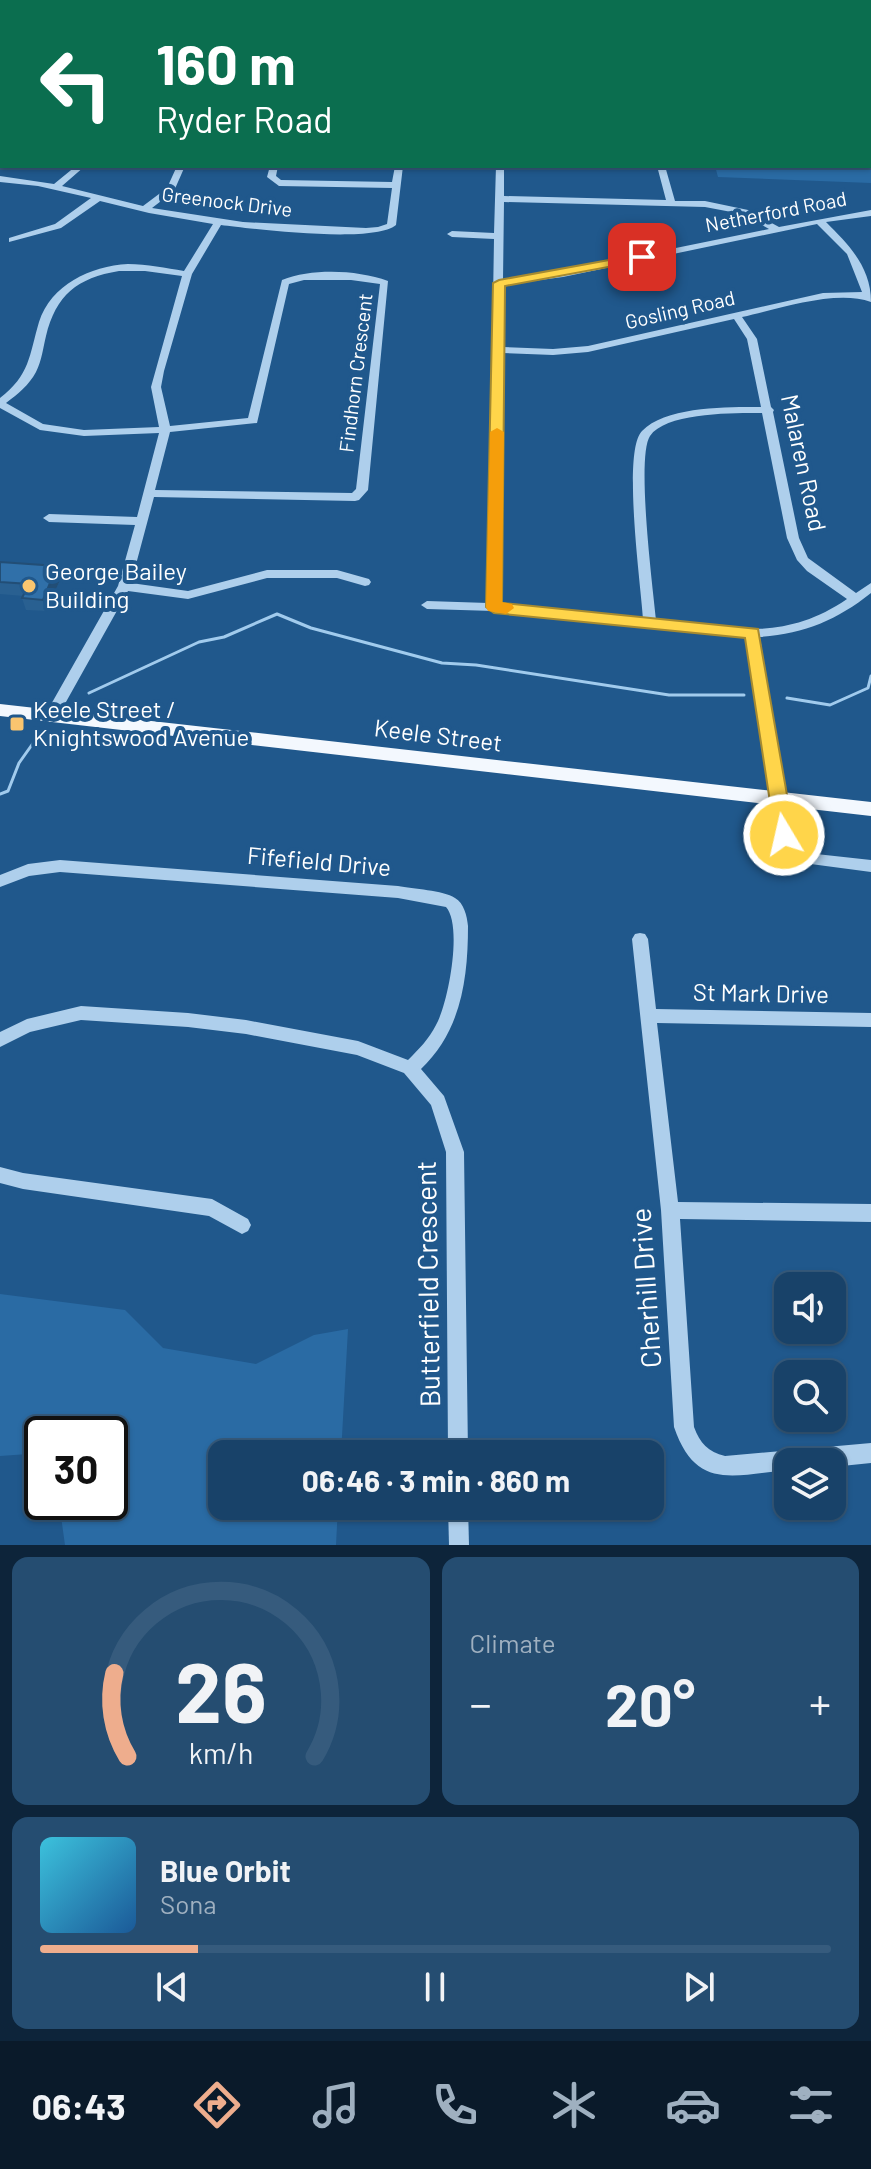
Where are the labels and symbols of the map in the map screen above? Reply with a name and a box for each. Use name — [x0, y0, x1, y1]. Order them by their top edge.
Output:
street label: Greenock Drive — [161, 181, 294, 221]
street label: Netherford Road — [703, 186, 849, 236]
pin — [608, 223, 676, 291]
street label: Gosling Road — [622, 285, 737, 333]
street label: Findhorn Crescent — [333, 292, 377, 454]
street label: Malaren Road — [776, 391, 833, 534]
place label: George Bailey Building — [45, 556, 187, 613]
marker: George Bailey Building — [20, 577, 38, 595]
place label: Keele Street / Knightswood Avenue — [33, 694, 249, 751]
street label: Keele Street — [373, 712, 504, 757]
marker: Keele Street / Knightswood Avenue — [8, 715, 26, 733]
position arrow — [742, 793, 826, 877]
street label: Fifefield Drive — [246, 840, 392, 881]
street label: St Mark Drive — [693, 977, 829, 1008]
street label: Butterfield Crescent — [408, 1160, 446, 1408]
street label: Cherhill Drive — [622, 1207, 668, 1369]
speed limit sign: 30 — [24, 1416, 128, 1520]

